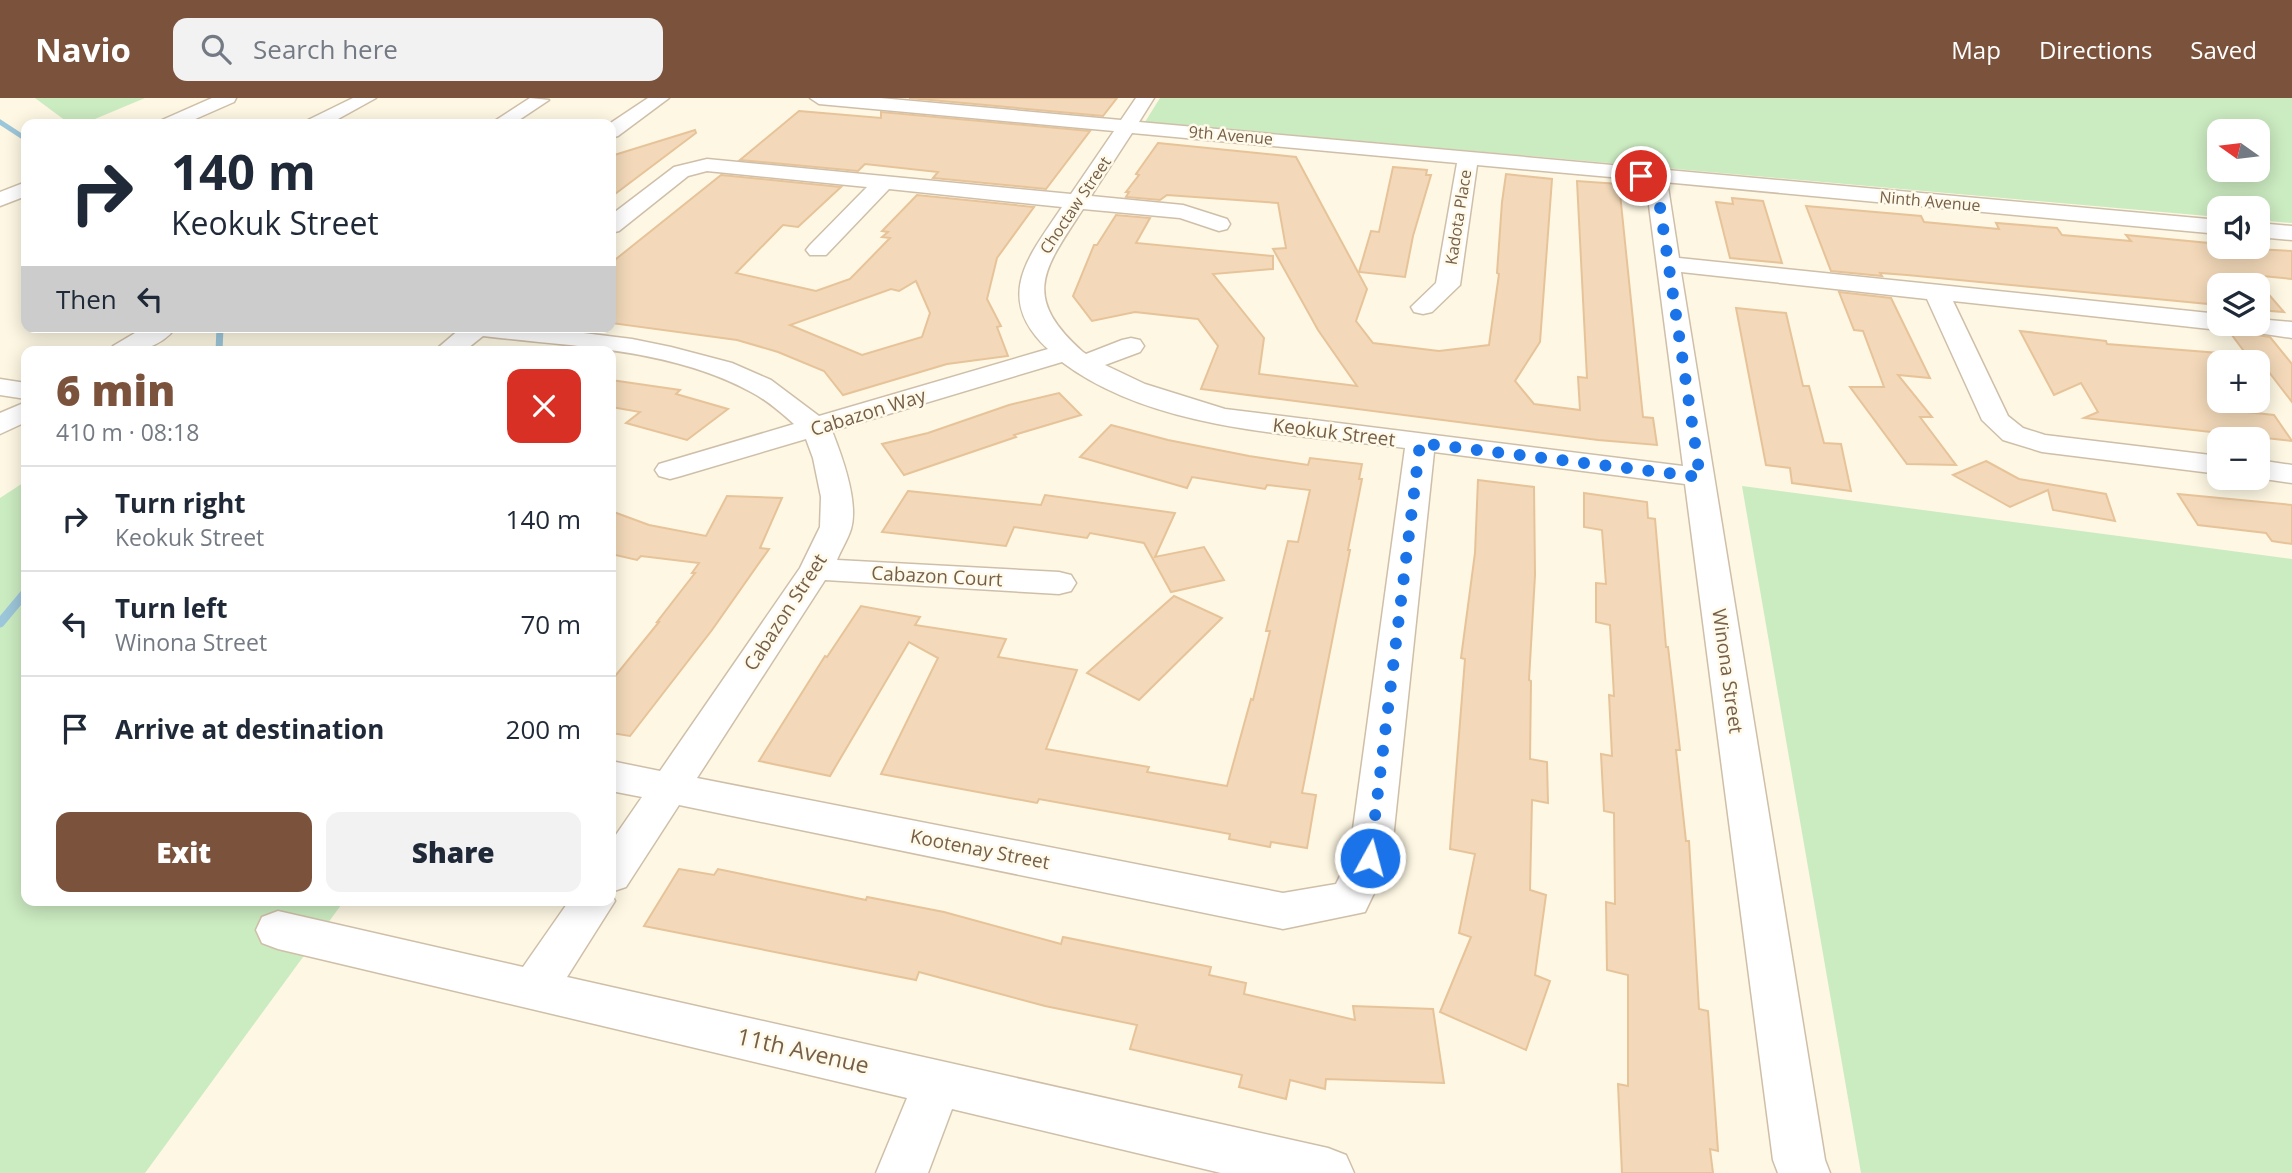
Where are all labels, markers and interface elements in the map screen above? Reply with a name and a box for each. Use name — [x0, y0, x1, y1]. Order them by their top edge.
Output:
search box — [173, 18, 663, 81]
text: Navio — [35, 27, 131, 72]
icon: search — [197, 30, 235, 68]
text: Search here — [253, 31, 398, 67]
text: Map — [1951, 33, 2001, 66]
text: Directions — [2039, 33, 2152, 66]
text: Saved — [2190, 33, 2257, 66]
north arrow — [2207, 119, 2270, 182]
map controls — [2207, 119, 2270, 490]
street label: 9th Avenue — [1188, 120, 1274, 150]
text: 140 m — [171, 138, 316, 204]
pin — [1611, 146, 1671, 206]
icon: right — [56, 147, 147, 238]
street label: Choctaw Street — [1034, 152, 1116, 258]
icon: arrive — [1622, 157, 1660, 195]
street label: Kadota Place — [1440, 168, 1476, 266]
street label: Ninth Avenue — [1879, 186, 1981, 216]
button: sound — [2207, 196, 2270, 259]
text: Keokuk Street — [171, 201, 379, 244]
button: layers — [2207, 273, 2270, 336]
icon: left — [131, 280, 169, 318]
text: Then — [56, 281, 117, 317]
button: + — [2207, 350, 2270, 413]
text: 6 min — [56, 361, 175, 418]
button: close — [507, 369, 581, 443]
street label: Cabazon Way — [807, 382, 929, 442]
street label: Keokuk Street — [1271, 412, 1397, 452]
text: 410 m · 08:18 — [56, 416, 199, 448]
button: − — [2207, 427, 2270, 490]
text: Turn right — [115, 485, 246, 521]
icon: right — [56, 500, 94, 538]
text: 140 m — [506, 501, 581, 537]
text: Keokuk Street — [115, 521, 264, 553]
street label: Cabazon Street — [737, 548, 833, 676]
street label: Cabazon Court — [871, 560, 1003, 592]
text: Turn left — [115, 590, 227, 626]
icon: left — [56, 605, 94, 643]
text: 70 m — [520, 606, 581, 642]
street label: Winona Street — [1706, 607, 1750, 735]
text: Winona Street — [115, 626, 267, 658]
icon: arrive — [56, 710, 94, 748]
text: Arrive at destination — [115, 711, 384, 747]
text: 200 m — [506, 711, 581, 747]
button: Exit — [56, 812, 312, 892]
button: Share — [326, 812, 581, 892]
position arrow — [1333, 821, 1407, 895]
street label: Kootenay Street — [908, 823, 1052, 875]
street label: 11th Avenue — [734, 1019, 872, 1081]

